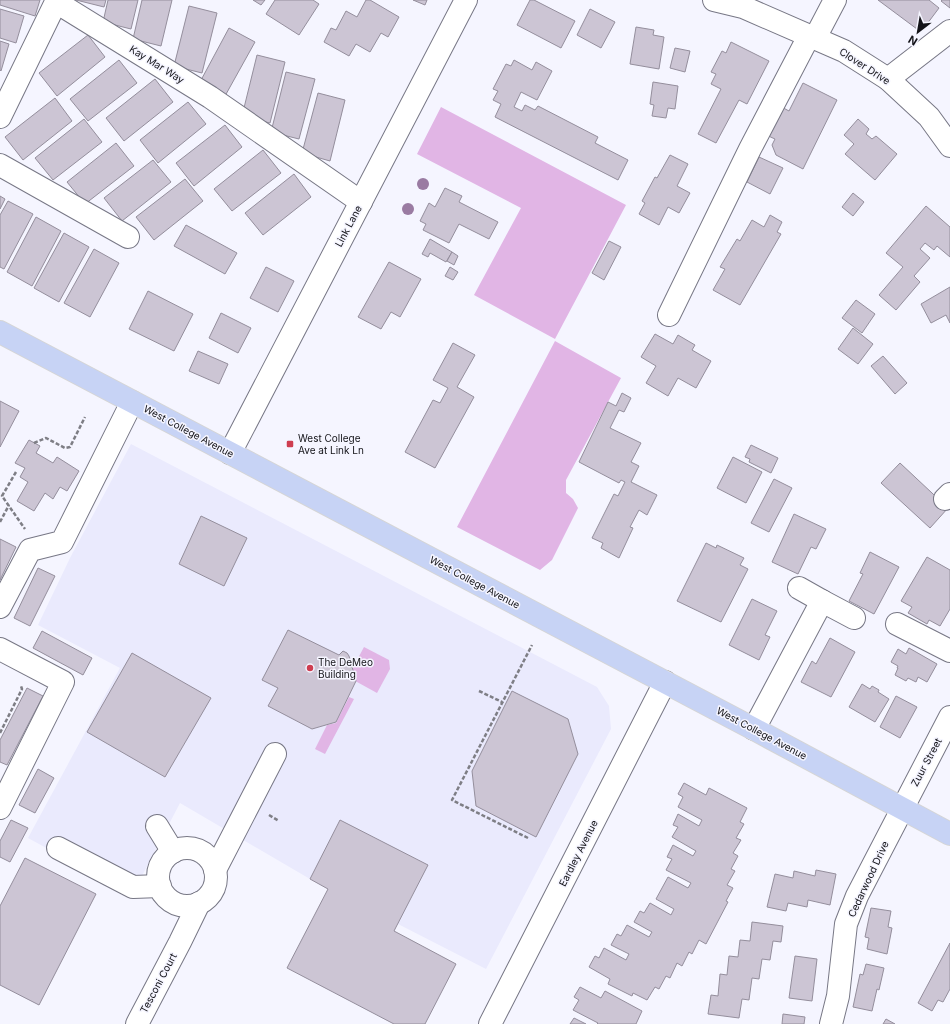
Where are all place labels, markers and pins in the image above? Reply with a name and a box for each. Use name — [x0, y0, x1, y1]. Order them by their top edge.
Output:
place label: West College Ave at Link Ln — [298, 432, 364, 456]
marker: West College Ave at Link Ln — [285, 439, 295, 449]
place label: The DeMeo Building — [318, 656, 373, 680]
marker: The DeMeo Building — [305, 663, 315, 673]

